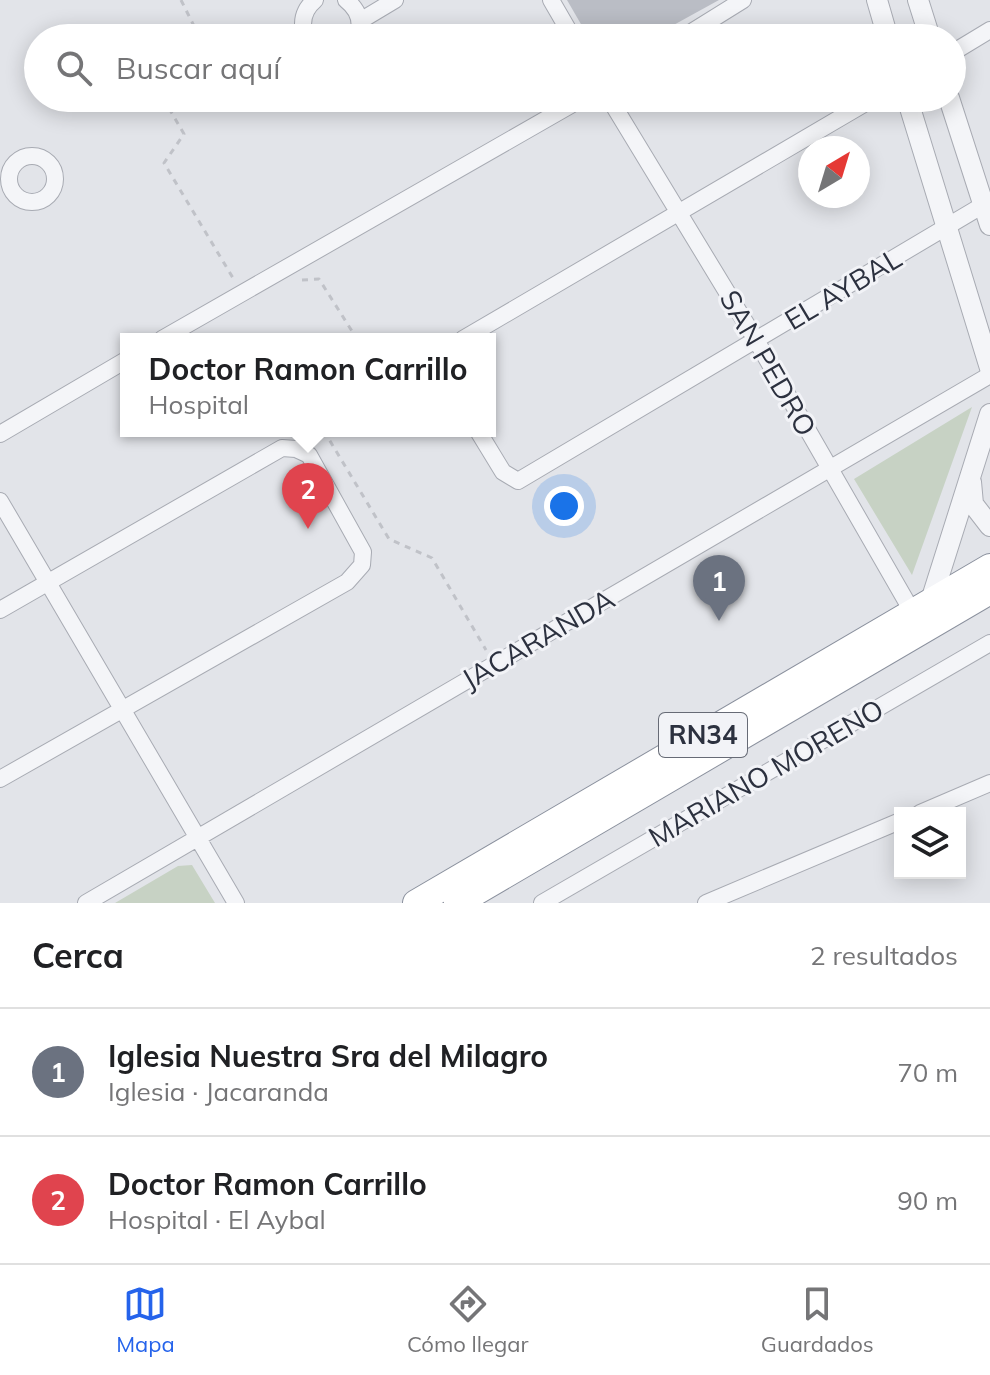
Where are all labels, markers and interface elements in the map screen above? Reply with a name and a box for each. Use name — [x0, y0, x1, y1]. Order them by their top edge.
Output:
search box — [24, 24, 966, 112]
icon: search — [52, 46, 96, 90]
text: Buscar aquí — [116, 49, 281, 87]
north arrow — [798, 136, 870, 208]
street label: EL AYBAL — [778, 240, 907, 337]
street label: SAN PEDRO — [713, 284, 824, 442]
popup — [120, 333, 496, 437]
text: Doctor Ramon Carrillo — [149, 350, 467, 388]
text: Hospital — [149, 388, 249, 421]
pin: 2 — [282, 463, 334, 529]
your location — [544, 486, 584, 526]
pin: 1 — [693, 555, 745, 621]
street label: JACARANDA — [455, 581, 621, 696]
street label: MARIANO MORENO — [642, 691, 890, 854]
road number: RN34 — [659, 713, 747, 757]
map controls — [894, 807, 966, 879]
button: layers — [894, 807, 966, 879]
text: Cerca — [32, 934, 124, 977]
text: 2 resultados — [810, 939, 958, 972]
text: Iglesia Nuestra Sra del Milagro — [108, 1037, 548, 1075]
text: 1 — [50, 1056, 66, 1089]
text: 70 m — [897, 1056, 958, 1089]
text: Iglesia · Jacaranda — [108, 1075, 329, 1108]
text: Doctor Ramon Carrillo — [108, 1165, 427, 1203]
text: 2 — [50, 1184, 66, 1217]
text: 90 m — [897, 1184, 958, 1217]
text: Hospital · El Aybal — [108, 1203, 326, 1236]
tab: Mapa — [116, 1282, 175, 1358]
tab: Cómo llegar — [407, 1282, 528, 1358]
tab: Guardados — [761, 1282, 874, 1358]

